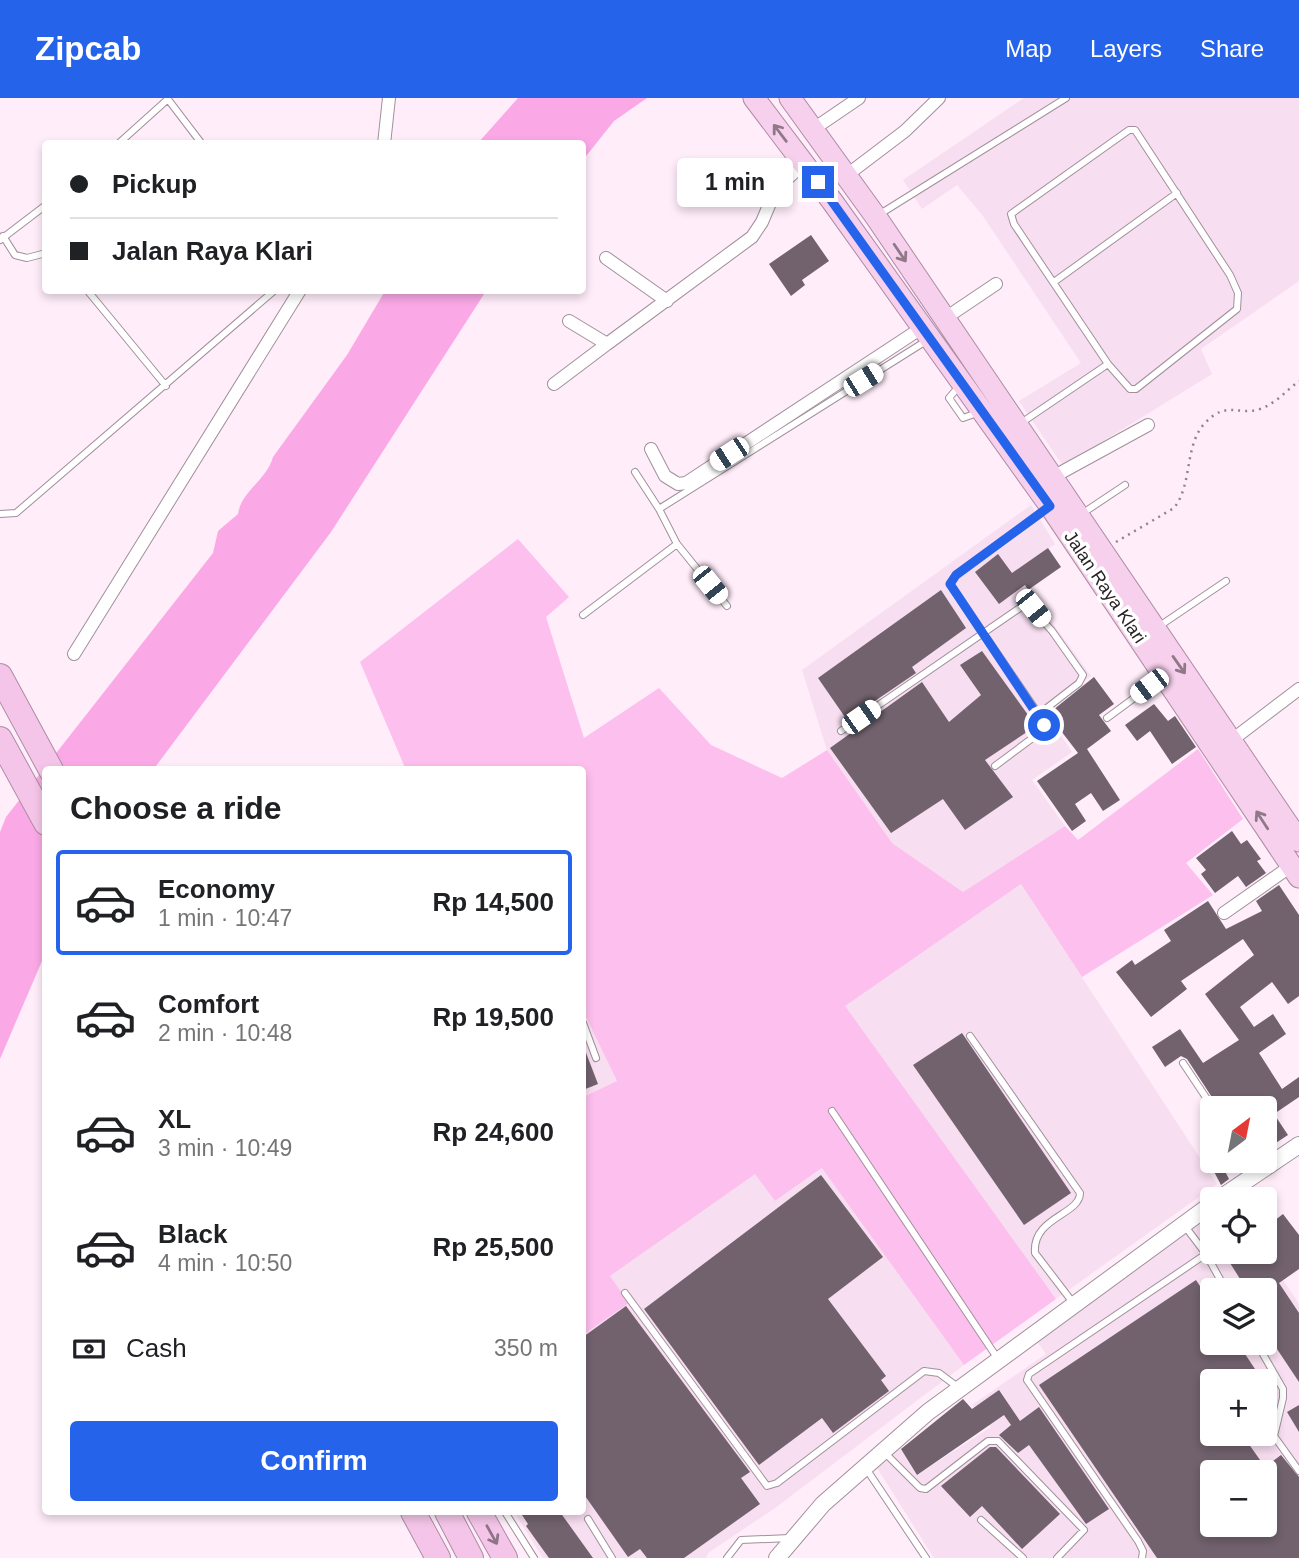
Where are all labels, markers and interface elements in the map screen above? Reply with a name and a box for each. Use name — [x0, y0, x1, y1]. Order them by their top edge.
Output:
text: Zipcab — [35, 30, 141, 67]
text: Map — [1005, 35, 1052, 62]
text: Layers — [1090, 35, 1162, 62]
text: Share — [1200, 35, 1264, 62]
one-way arrow — [772, 124, 787, 142]
callout: 1 min — [678, 158, 794, 206]
route end — [802, 166, 834, 198]
text: Pickup — [112, 169, 197, 199]
text: 1 min — [705, 169, 765, 195]
text: Jalan Raya Klari — [112, 236, 313, 266]
one-way arrow — [893, 243, 907, 262]
car — [840, 360, 887, 400]
car — [706, 434, 753, 474]
street label: Jalan Raya Klari — [1060, 527, 1150, 647]
car — [689, 562, 732, 608]
car — [1012, 585, 1055, 631]
one-way arrow — [1172, 655, 1186, 674]
car — [1126, 665, 1173, 707]
car — [838, 696, 885, 738]
route start — [1028, 709, 1060, 741]
text: Choose a ride — [70, 790, 282, 826]
one-way arrow — [1254, 811, 1268, 831]
icon: car — [74, 871, 137, 934]
text: Economy — [158, 874, 275, 904]
text: Rp 14,500 — [433, 887, 554, 917]
text: 1 min · 10:47 — [158, 905, 292, 931]
icon: car — [74, 986, 137, 1049]
text: Comfort — [158, 989, 259, 1019]
text: Rp 19,500 — [433, 1002, 554, 1032]
text: 2 min · 10:48 — [158, 1020, 292, 1046]
north arrow — [1200, 1096, 1278, 1172]
map controls — [1200, 1096, 1277, 1537]
icon: car — [74, 1101, 137, 1164]
text: XL — [158, 1104, 191, 1134]
text: Rp 24,600 — [433, 1117, 554, 1147]
text: 3 min · 10:49 — [158, 1135, 292, 1161]
button: locate — [1200, 1187, 1277, 1264]
icon: car — [74, 1216, 137, 1279]
text: Black — [158, 1219, 227, 1249]
text: Rp 25,500 — [433, 1232, 554, 1262]
text: 4 min · 10:50 — [158, 1250, 292, 1276]
button: layers — [1200, 1278, 1277, 1355]
icon: cash — [70, 1330, 108, 1368]
text: Cash — [126, 1333, 187, 1363]
text: 350 m — [494, 1335, 558, 1361]
button: + — [1200, 1369, 1277, 1446]
button: Confirm — [70, 1421, 558, 1501]
button: − — [1200, 1460, 1277, 1537]
one-way arrow — [486, 1524, 499, 1545]

